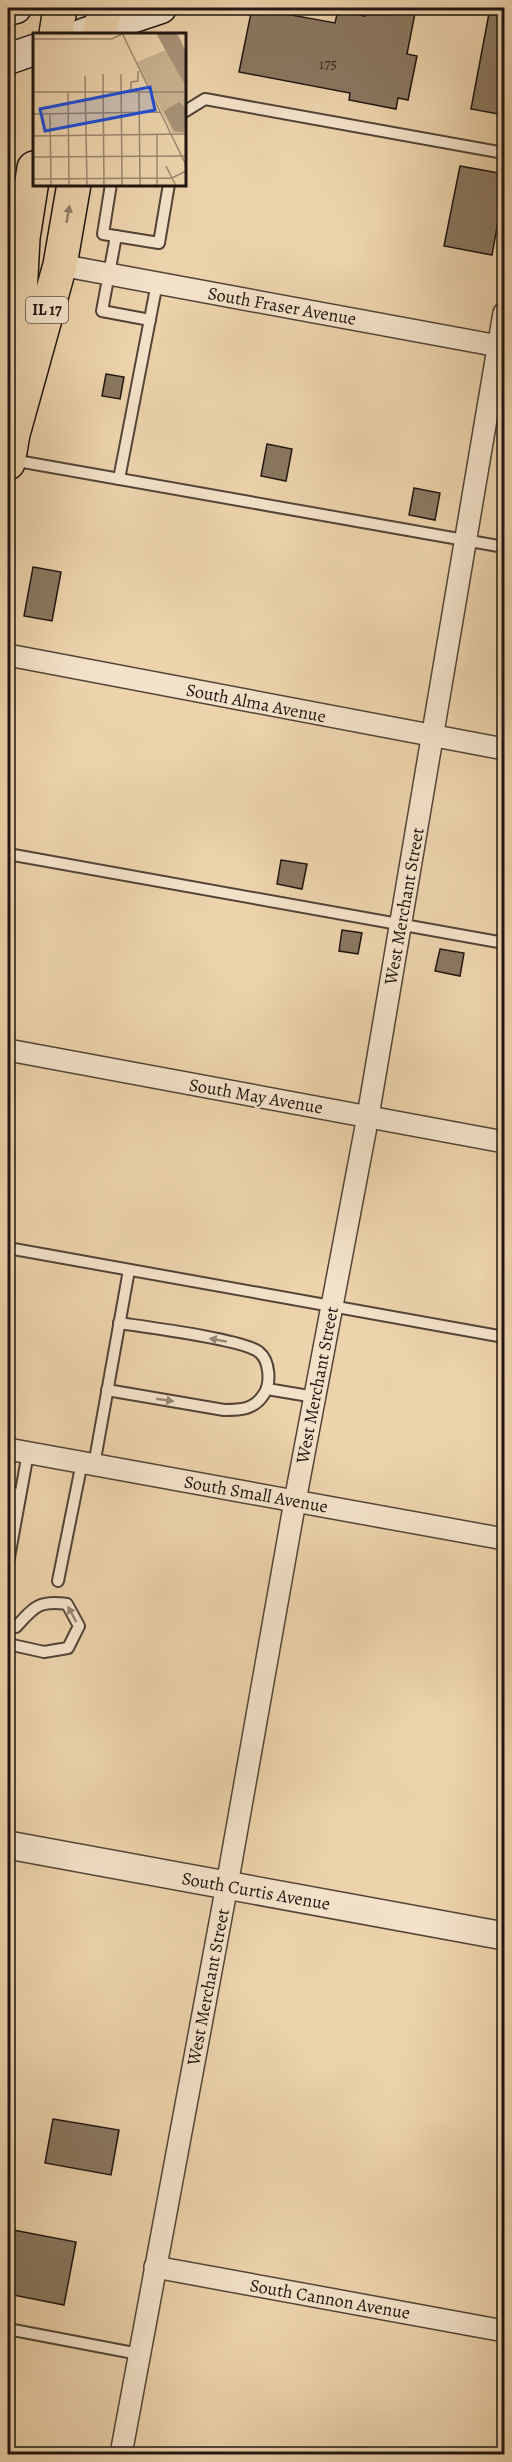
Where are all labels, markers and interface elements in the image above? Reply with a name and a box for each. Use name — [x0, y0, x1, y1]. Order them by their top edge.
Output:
inset map — [33, 33, 186, 186]
house number: 175 — [319, 54, 337, 74]
one-way arrow — [64, 205, 73, 224]
street label: South Fraser Avenue — [206, 281, 358, 331]
road number: IL 17 — [26, 297, 68, 323]
street label: South Alma Avenue — [184, 678, 328, 728]
street label: West Merchant Street — [378, 825, 430, 987]
street label: South May Avenue — [187, 1072, 325, 1120]
street label: West Merchant Street — [290, 1305, 344, 1466]
one-way arrow — [208, 1335, 227, 1344]
one-way arrow — [155, 1395, 174, 1404]
street label: South Small Avenue — [182, 1470, 330, 1518]
one-way arrow — [68, 1605, 77, 1622]
street label: South Curtis Avenue — [180, 1866, 332, 1916]
street label: West Merchant Street — [181, 1907, 235, 2068]
street label: South Cannon Avenue — [248, 2273, 412, 2325]

